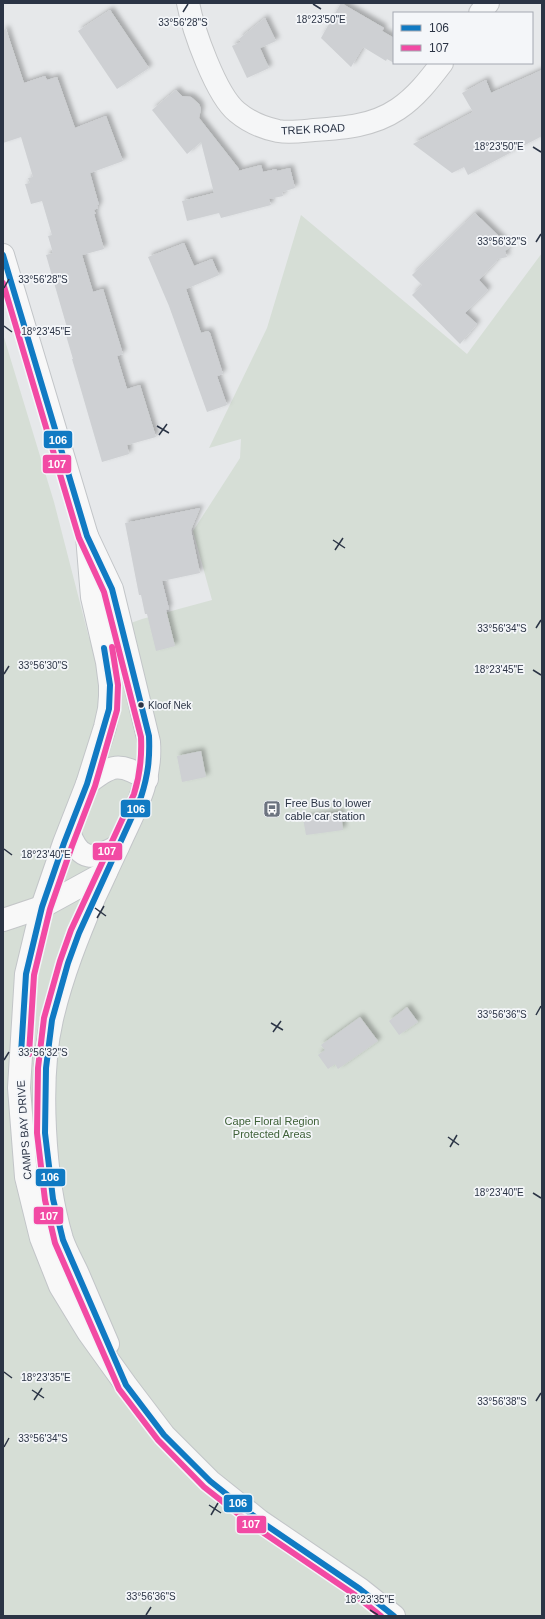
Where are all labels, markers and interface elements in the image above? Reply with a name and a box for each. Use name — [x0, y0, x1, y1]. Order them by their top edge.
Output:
legend — [393, 12, 533, 64]
text: 18°23'50"E — [296, 14, 346, 25]
text: 33°56'28"S — [158, 17, 208, 28]
text: 106 — [429, 21, 449, 35]
text: 107 — [429, 41, 449, 55]
street label: TREK ROAD — [281, 121, 345, 137]
text: 18°23'50"E — [474, 141, 524, 152]
text: 33°56'32"S — [477, 236, 527, 247]
text: 33°56'28"S — [18, 274, 68, 285]
text: 18°23'45"E — [21, 326, 71, 337]
line badge: 106 — [43, 430, 73, 449]
text: 106 — [49, 434, 67, 446]
line badge: 107 — [42, 454, 72, 474]
text: 107 — [48, 458, 66, 470]
text: 33°56'34"S — [477, 623, 527, 634]
text: 33°56'30"S — [18, 660, 68, 671]
text: 18°23'45"E — [474, 664, 524, 675]
marker: Kloof Nek — [136, 700, 146, 710]
place label: Kloof Nek — [148, 700, 192, 711]
place label: Free Bus to lower cable car station — [285, 797, 372, 822]
line badge: 106 — [120, 799, 151, 818]
bus stop icon: Free Bus to lower cable car station — [262, 799, 282, 819]
text: 106 — [127, 803, 145, 815]
line badge: 107 — [92, 842, 123, 861]
text: 107 — [98, 845, 116, 857]
text: 18°23'40"E — [21, 849, 71, 860]
text: 33°56'36"S — [477, 1009, 527, 1020]
text: 33°56'32"S — [18, 1047, 68, 1058]
street label: CAMPS BAY DRIVE — [15, 1080, 33, 1180]
park label: Cape Floral Region Protected Areas — [225, 1115, 319, 1140]
line badge: 106 — [35, 1168, 66, 1187]
text: 106 — [41, 1171, 59, 1183]
text: 18°23'40"E — [474, 1187, 524, 1198]
line badge: 107 — [33, 1206, 64, 1225]
text: 107 — [40, 1210, 58, 1222]
text: 18°23'35"E — [21, 1372, 71, 1383]
text: 33°56'38"S — [477, 1396, 527, 1407]
text: 33°56'34"S — [18, 1433, 68, 1444]
line badge: 106 — [223, 1494, 253, 1513]
text: 106 — [229, 1497, 247, 1509]
line badge: 107 — [236, 1515, 267, 1534]
text: 107 — [242, 1518, 260, 1530]
text: 33°56'36"S — [126, 1591, 176, 1602]
text: 18°23'35"E — [345, 1594, 395, 1605]

